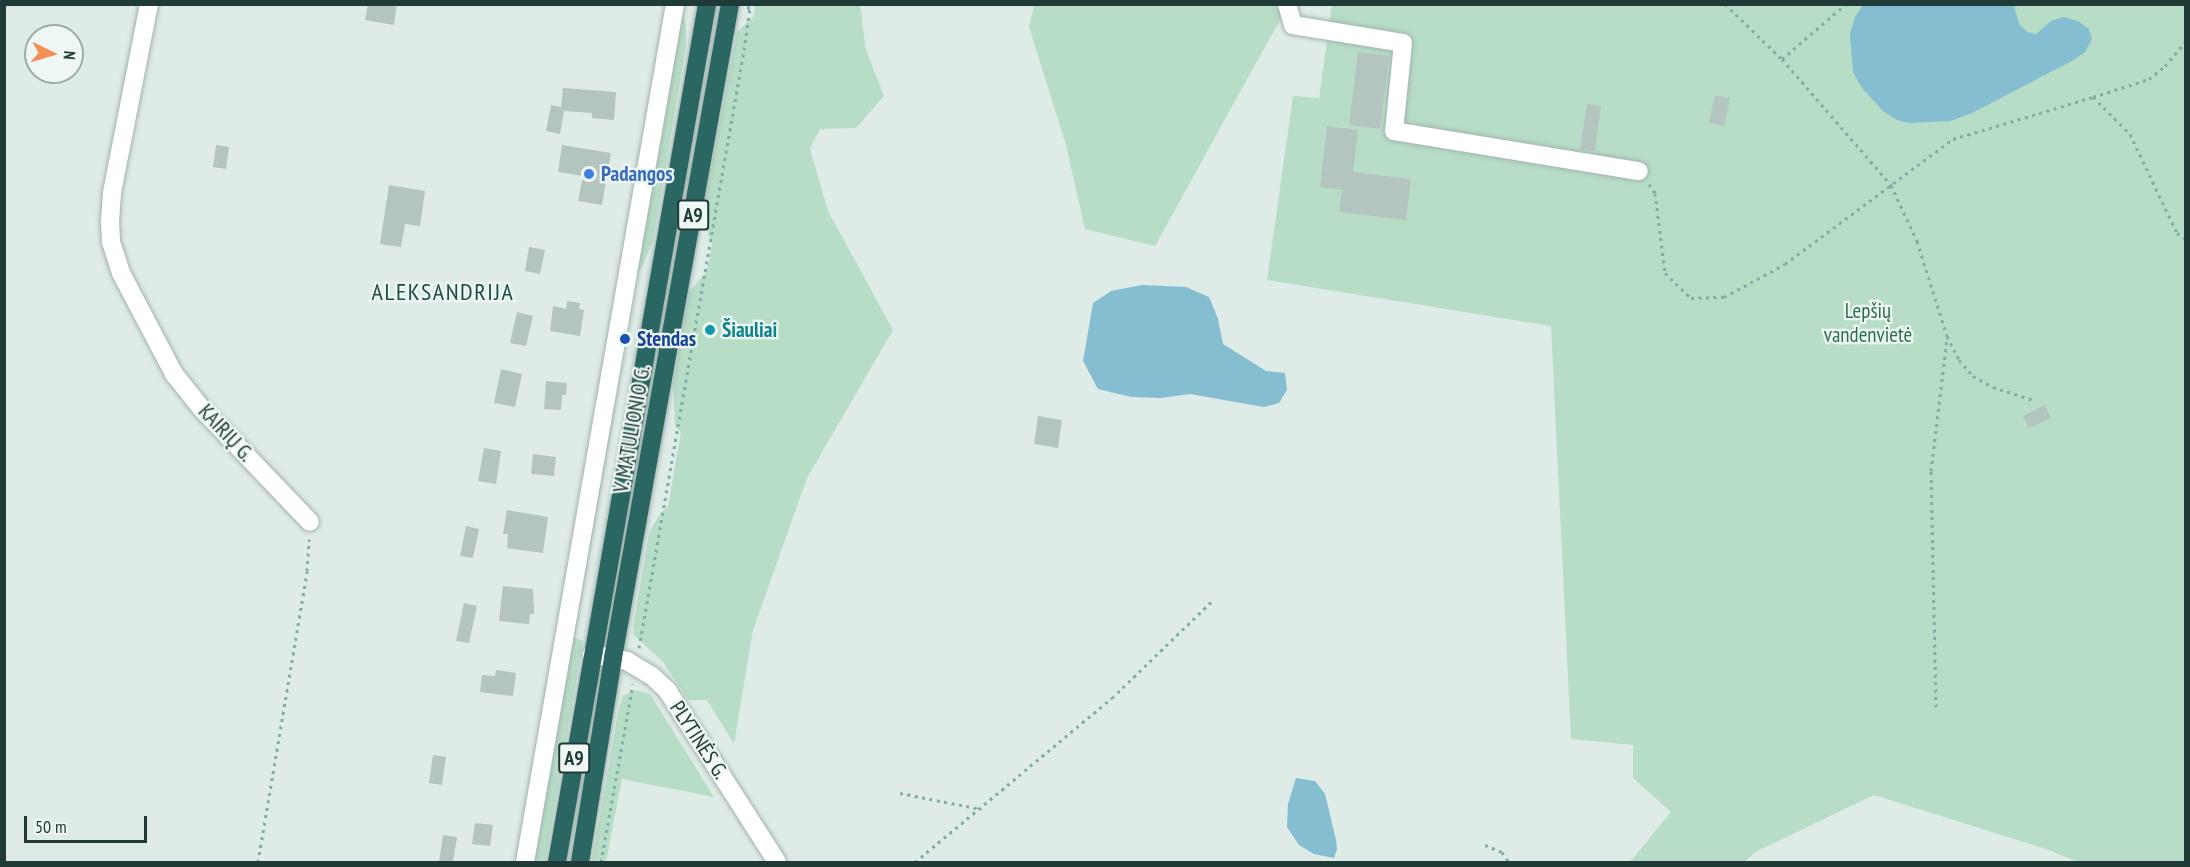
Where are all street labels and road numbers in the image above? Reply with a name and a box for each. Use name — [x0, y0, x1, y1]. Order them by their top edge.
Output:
road number: A9 — [676, 198, 710, 232]
street label: V. MATULIONIO G. — [608, 363, 656, 495]
street label: KAIRIŲ G. — [193, 399, 259, 467]
street label: PLYTINĖS G. — [665, 696, 733, 784]
road number: A9 — [558, 741, 590, 775]

